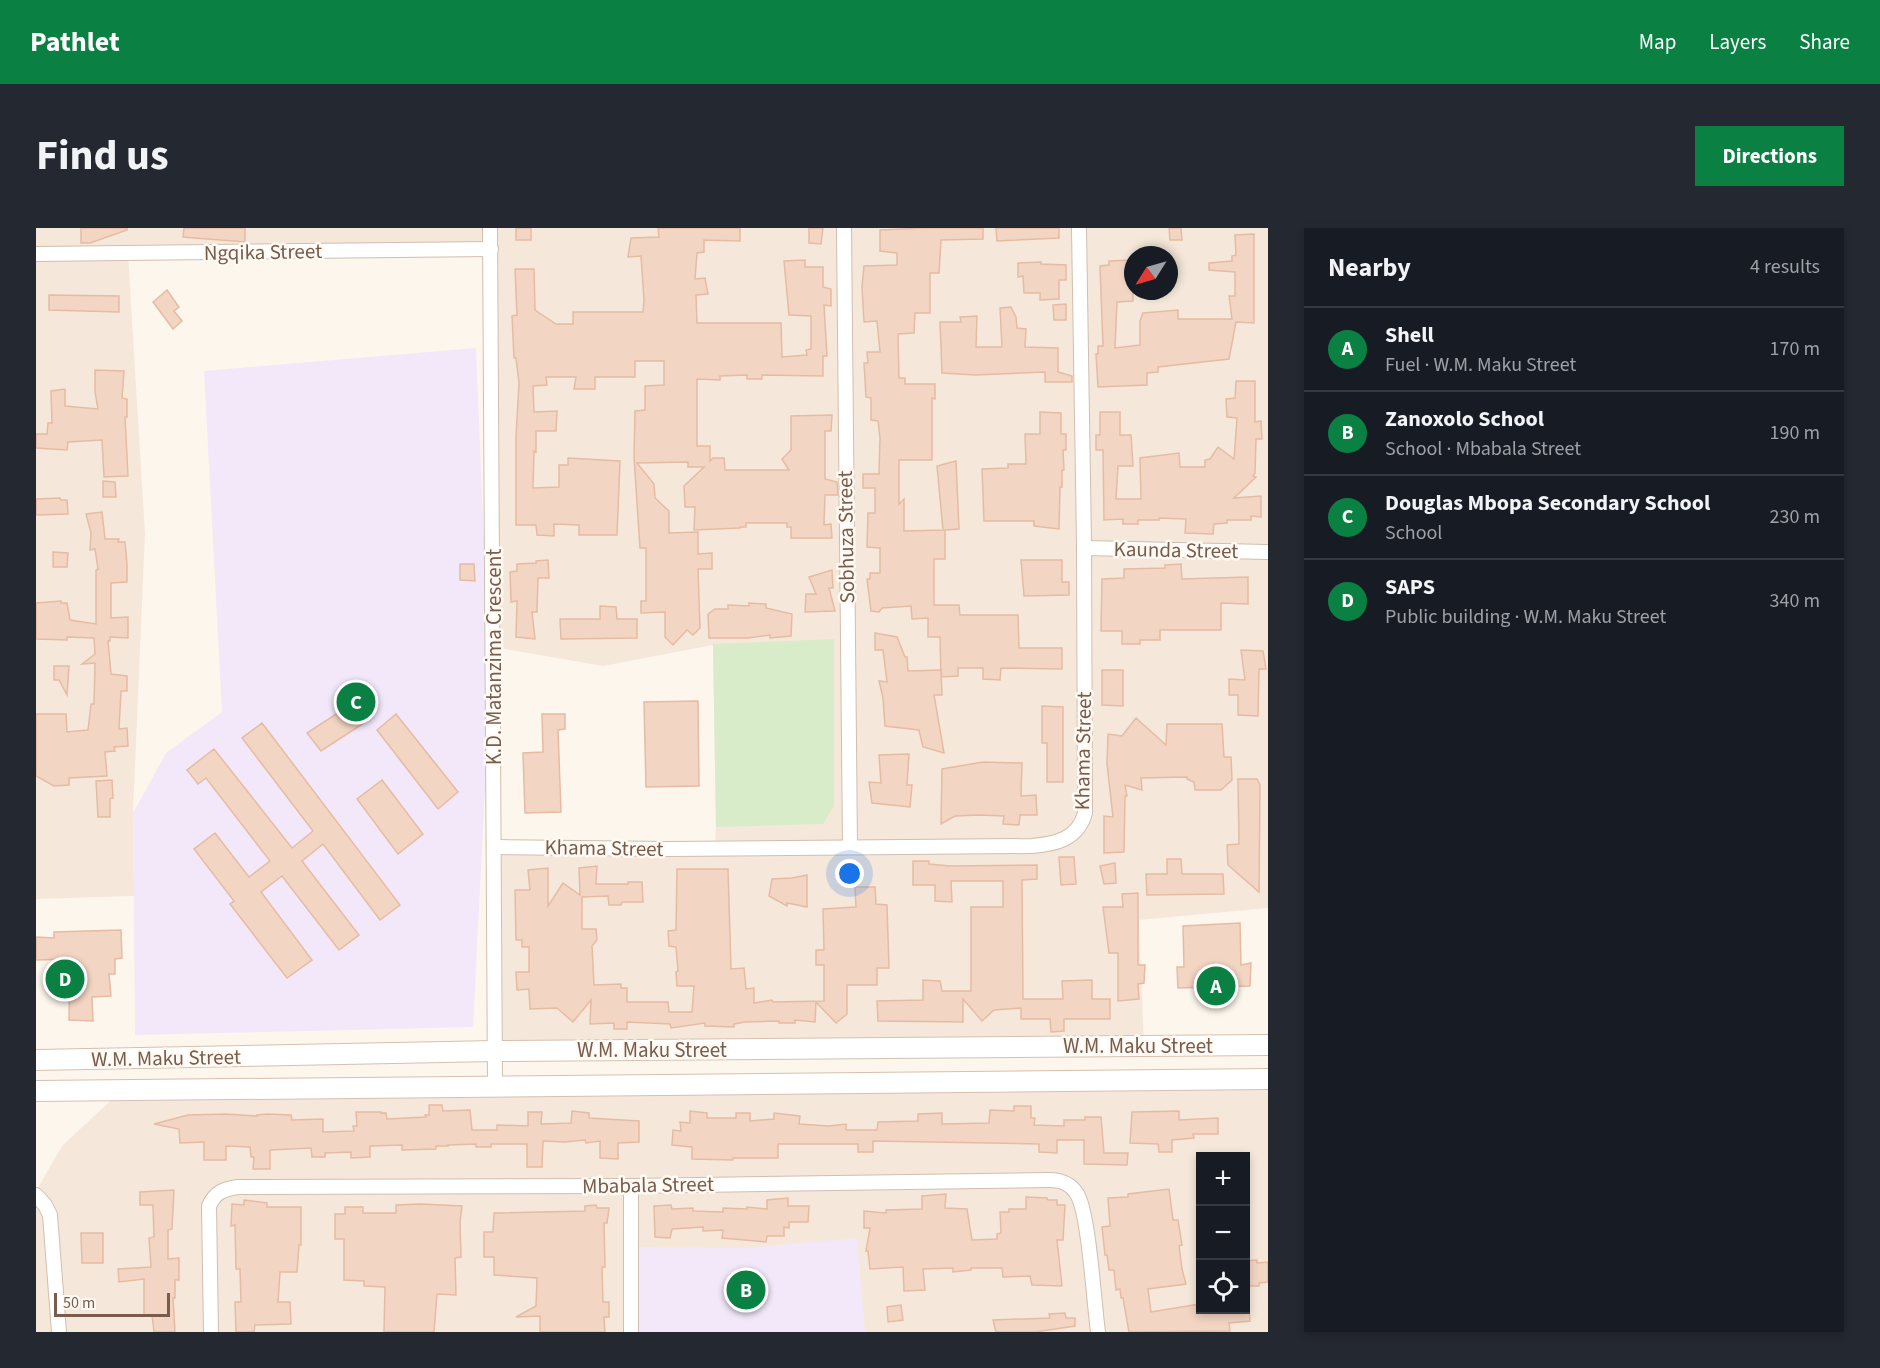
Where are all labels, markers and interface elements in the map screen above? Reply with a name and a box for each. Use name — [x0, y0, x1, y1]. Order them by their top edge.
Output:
text: Pathlet — [30, 22, 120, 62]
text: Map — [1639, 27, 1676, 57]
text: Layers — [1709, 27, 1766, 57]
text: Share — [1799, 27, 1850, 57]
text: Find us — [36, 126, 169, 186]
button: Directions — [1695, 126, 1844, 186]
street label: Ngqika Street — [204, 236, 322, 268]
north arrow — [1124, 246, 1178, 300]
text: Nearby — [1328, 249, 1411, 286]
text: 4 results — [1750, 253, 1820, 281]
text: Shell — [1385, 319, 1434, 351]
text: A — [1342, 335, 1353, 363]
text: 170 m — [1770, 335, 1820, 363]
text: Fuel · W.M. Maku Street — [1385, 351, 1576, 379]
text: Zanoxolo School — [1385, 403, 1544, 435]
text: B — [1341, 419, 1354, 447]
text: 190 m — [1770, 419, 1820, 447]
text: School · Mbabala Street — [1385, 435, 1581, 463]
street label: Sobhuza Street — [830, 470, 862, 604]
text: Douglas Mbopa Secondary School — [1385, 487, 1710, 519]
text: C — [1342, 503, 1353, 531]
text: 230 m — [1770, 503, 1820, 531]
text: School — [1385, 519, 1442, 547]
street label: Kaunda Street — [1113, 534, 1239, 566]
street label: K.D. Matanzima Crescent — [479, 549, 509, 765]
text: SAPS — [1385, 571, 1435, 603]
text: D — [1341, 587, 1354, 615]
text: 340 m — [1770, 587, 1820, 615]
text: Public building · W.M. Maku Street — [1385, 603, 1666, 631]
pin: C — [336, 680, 376, 724]
street label: Khama Street — [1067, 691, 1099, 811]
street label: Khama Street — [544, 832, 664, 864]
your location — [835, 859, 864, 888]
pin: D — [45, 956, 84, 1002]
pin: A — [1196, 964, 1236, 1008]
street label: W.M. Maku Street — [1063, 1031, 1213, 1061]
street label: W.M. Maku Street — [577, 1035, 727, 1065]
street label: W.M. Maku Street — [91, 1042, 241, 1074]
map controls — [1196, 1152, 1250, 1314]
button: + — [1196, 1152, 1250, 1206]
street label: Mbabala Street — [582, 1169, 714, 1201]
button: − — [1196, 1206, 1250, 1260]
button: locate — [1196, 1260, 1250, 1314]
pin: B — [726, 1268, 766, 1312]
scale bar — [54, 1290, 170, 1318]
text: 50 m — [63, 1292, 95, 1314]

